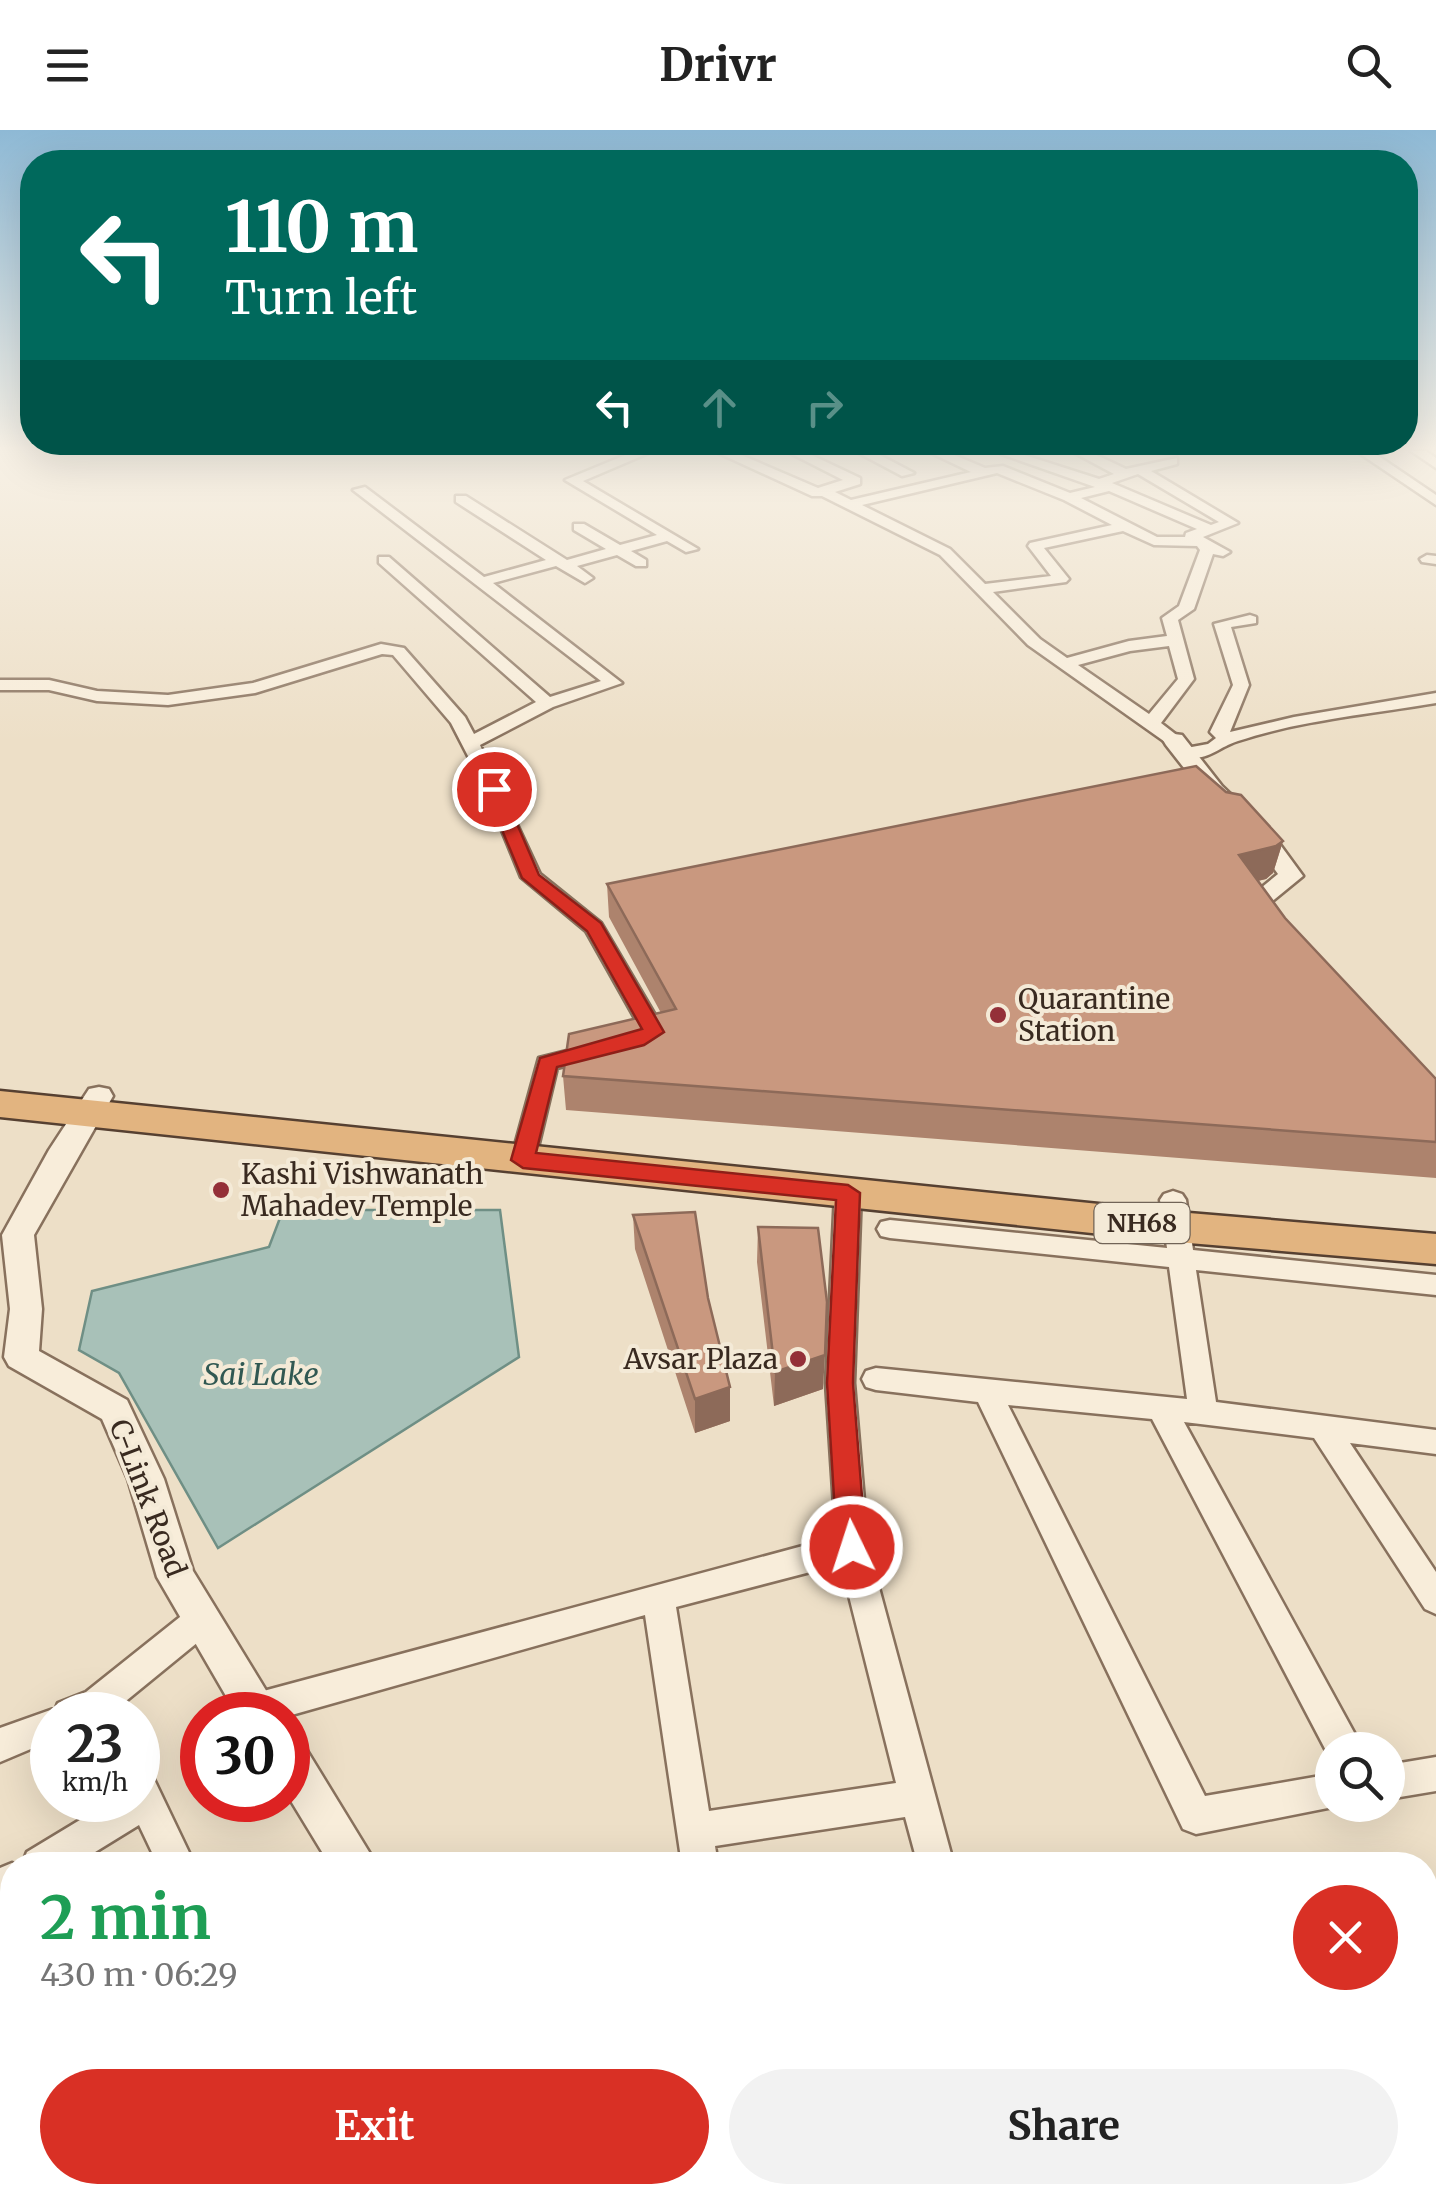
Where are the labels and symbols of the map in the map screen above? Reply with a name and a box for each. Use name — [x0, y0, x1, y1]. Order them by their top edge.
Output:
pin — [452, 747, 537, 832]
place label: Quarantine Station — [1018, 981, 1170, 1049]
marker: Quarantine Station — [987, 1004, 1009, 1026]
place label: Kashi Vishwanath Mahadev Temple — [241, 1156, 484, 1224]
marker: Kashi Vishwanath Mahadev Temple — [210, 1179, 232, 1201]
road number: NH68 — [1094, 1203, 1190, 1243]
place label: Avsar Plaza — [623, 1341, 778, 1377]
marker: Avsar Plaza — [787, 1348, 809, 1370]
water label: Sai Lake — [203, 1355, 319, 1393]
street label: C-Link Road — [101, 1414, 195, 1582]
position arrow — [800, 1495, 904, 1599]
speed limit sign: 30 — [180, 1692, 310, 1822]

